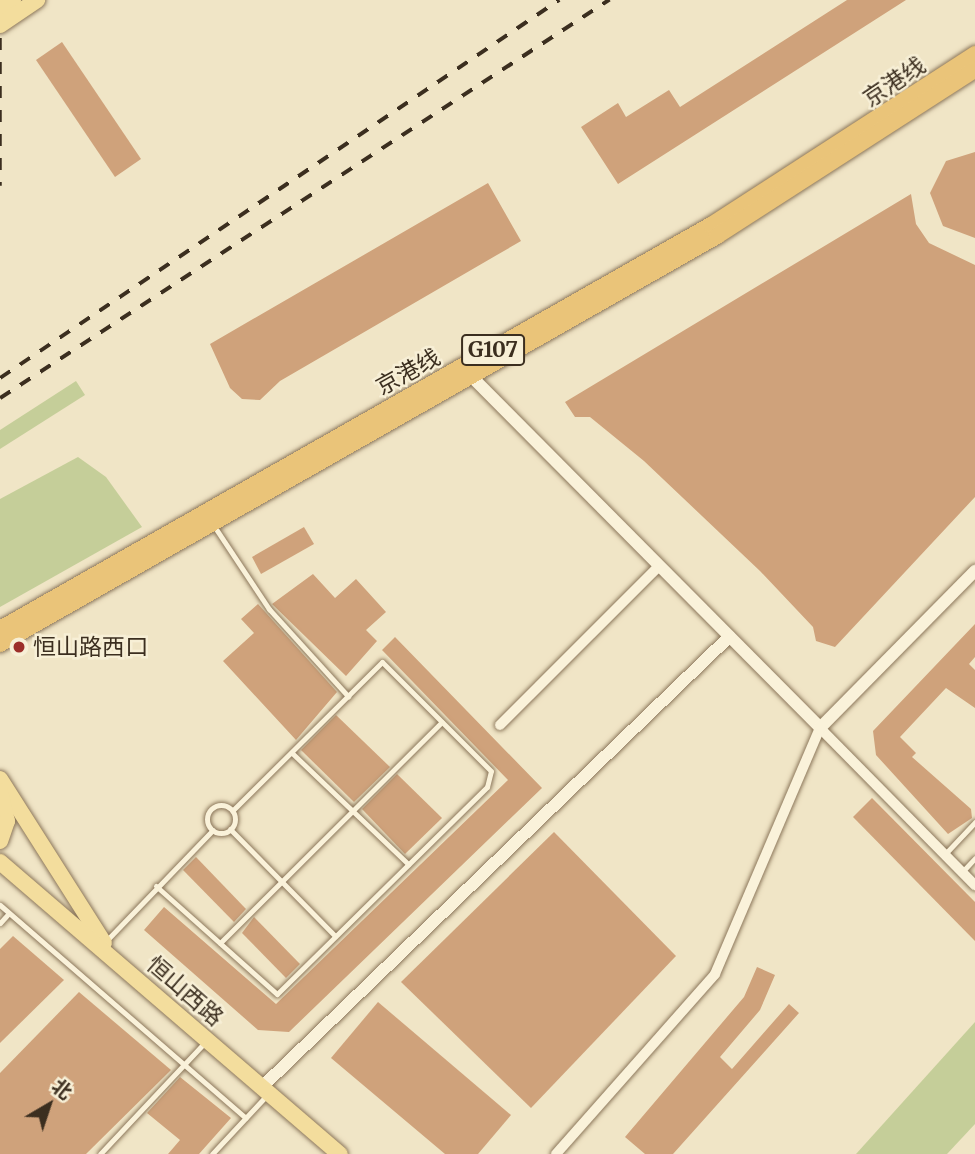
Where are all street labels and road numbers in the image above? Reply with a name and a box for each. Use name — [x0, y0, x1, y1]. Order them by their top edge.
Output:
street label: 京港线 — [858, 51, 930, 113]
road number: G107 — [460, 332, 526, 368]
street label: 京港线 — [371, 343, 445, 401]
street label: 恒山西路 — [141, 950, 229, 1032]

